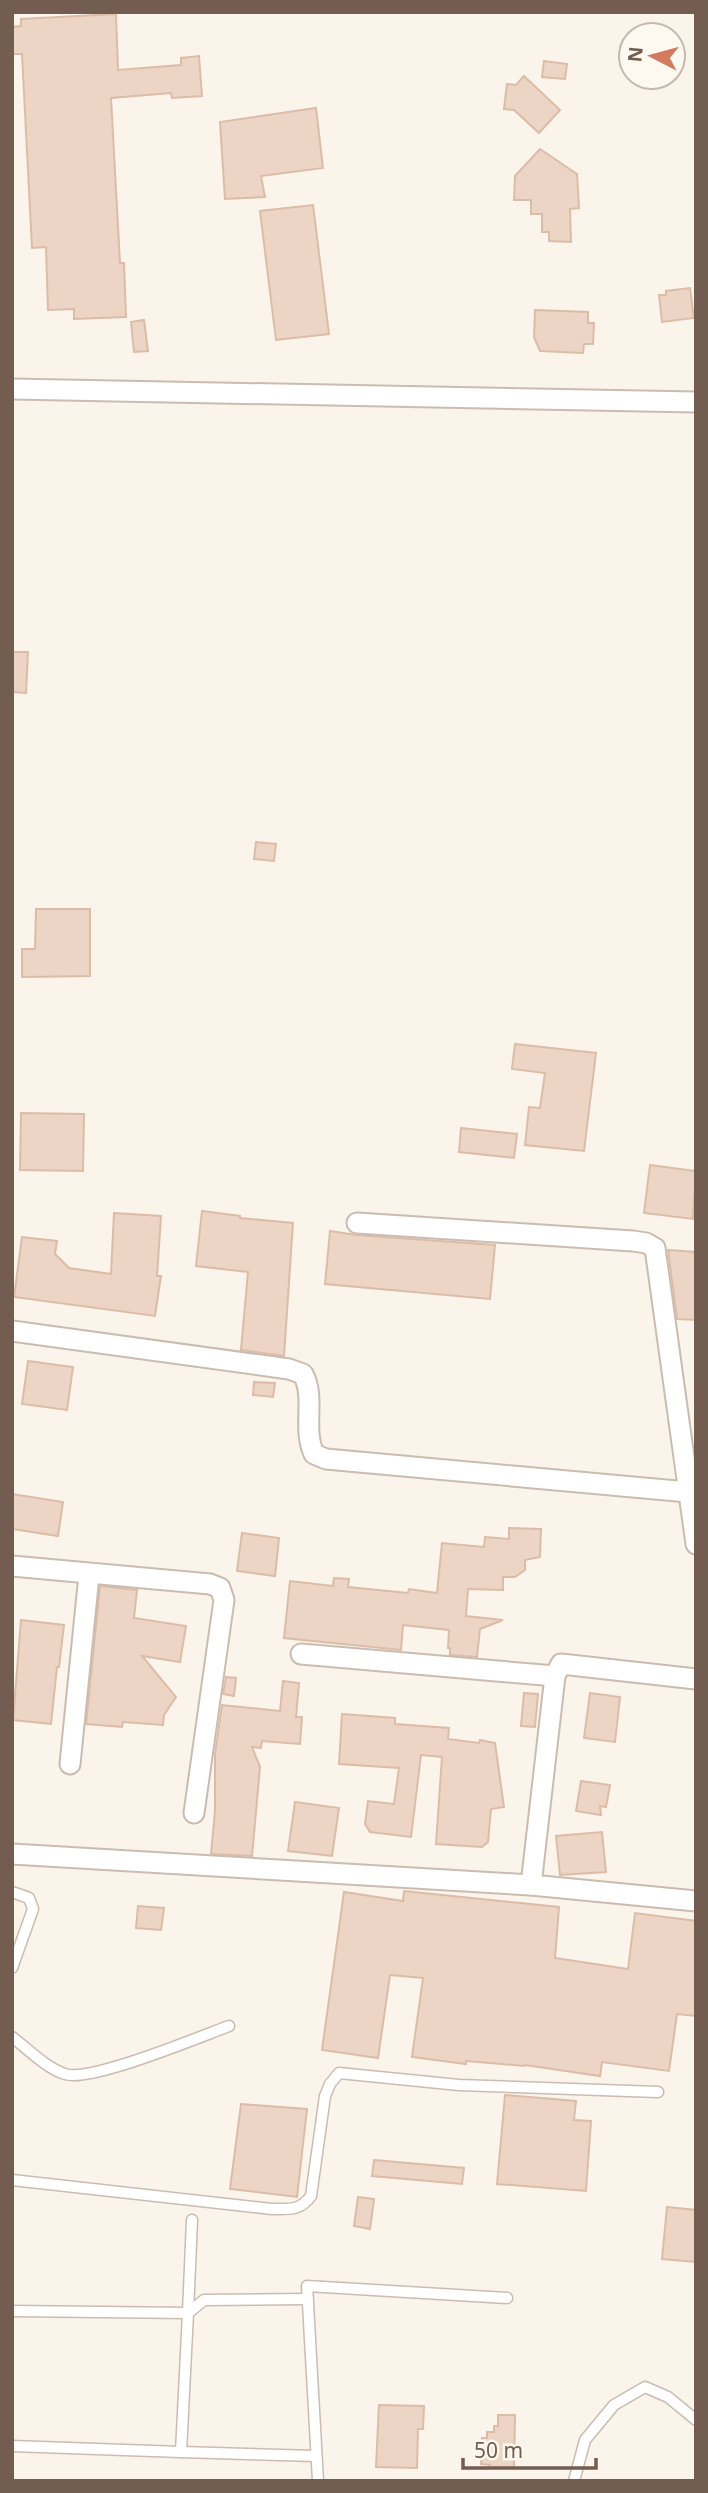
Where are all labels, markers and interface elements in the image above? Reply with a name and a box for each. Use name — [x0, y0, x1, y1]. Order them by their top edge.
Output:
north arrow — [617, 21, 687, 91]
text: N — [621, 45, 649, 63]
scale bar — [463, 2426, 596, 2470]
text: 50 m — [474, 2436, 523, 2464]

